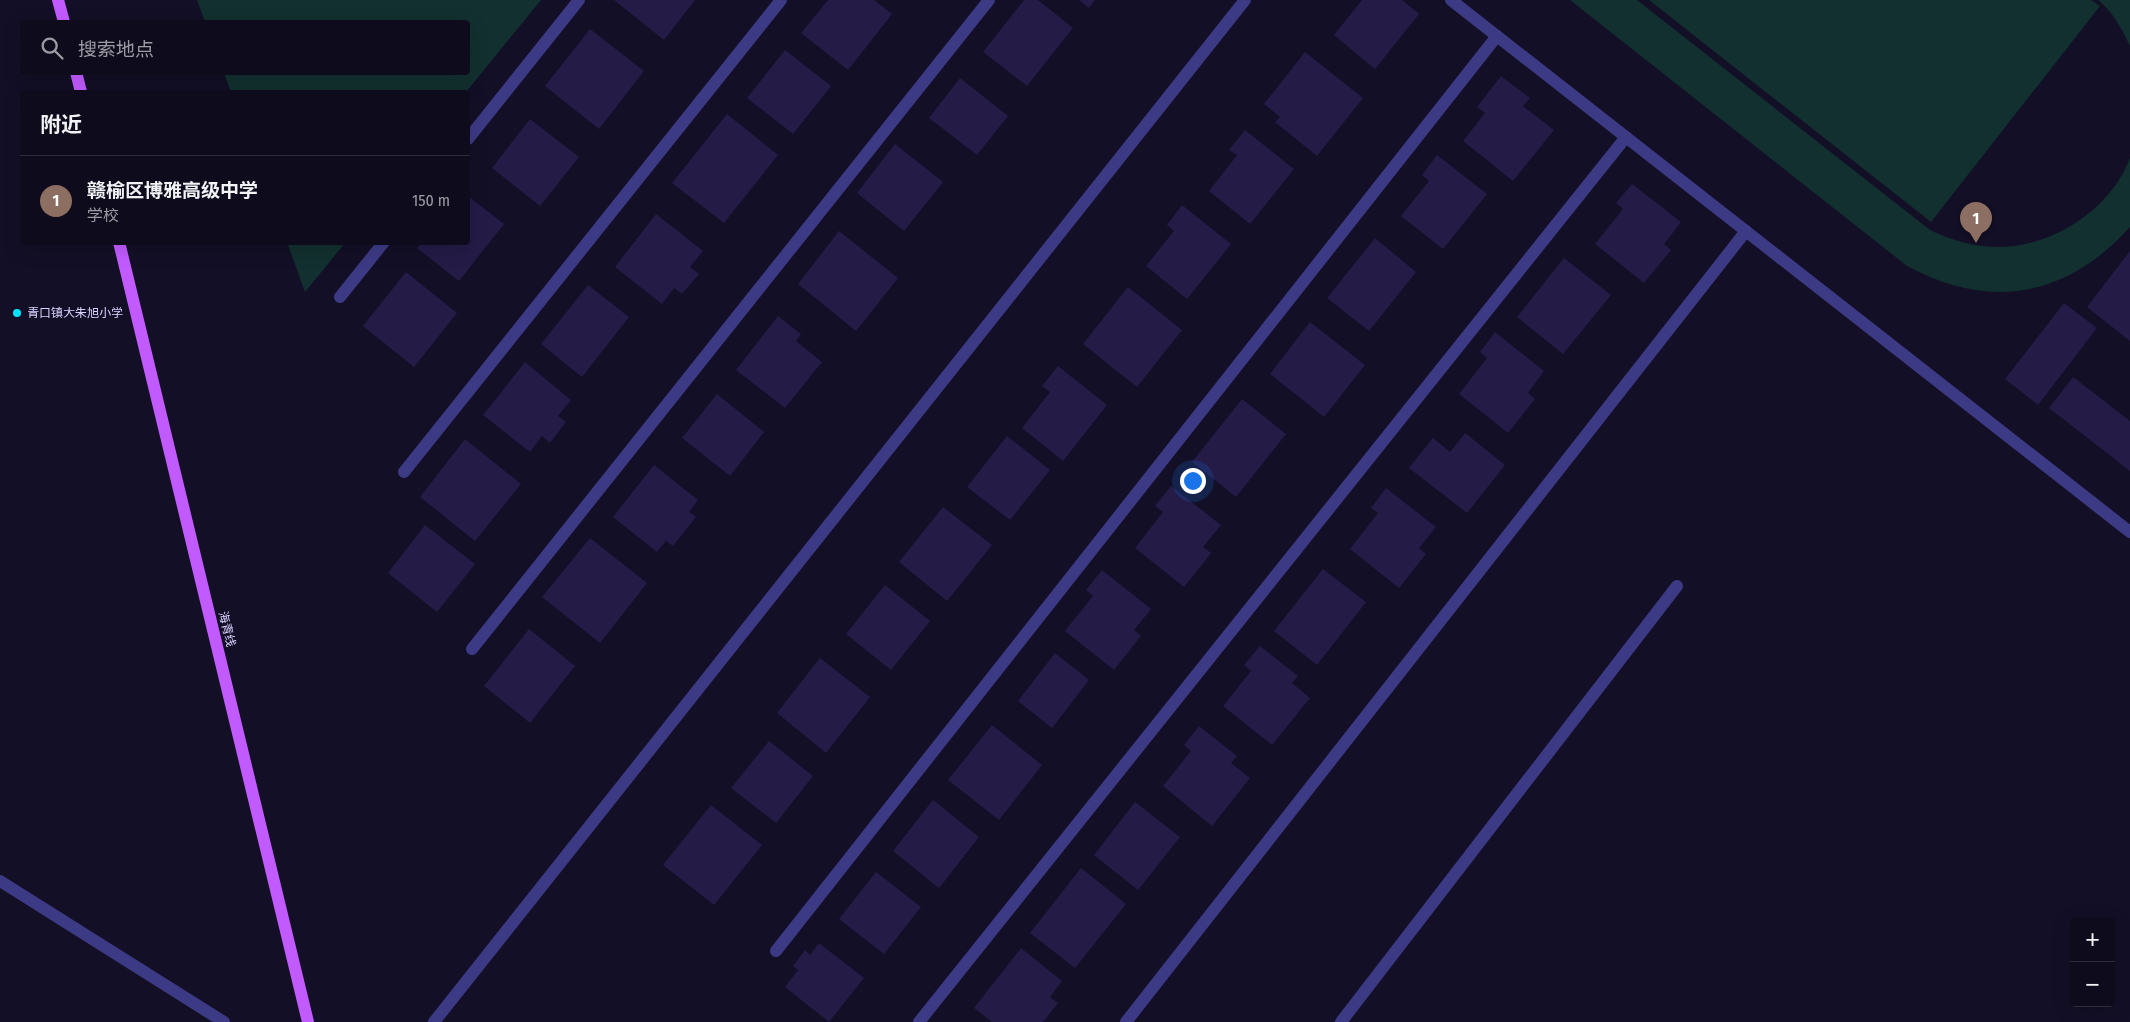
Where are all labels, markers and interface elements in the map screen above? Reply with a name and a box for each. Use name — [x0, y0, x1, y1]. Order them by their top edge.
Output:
search box — [20, 20, 470, 75]
icon: search — [38, 34, 66, 62]
text: 搜索地点 — [78, 38, 154, 61]
text: 附近 — [40, 112, 82, 138]
text: 赣榆区博雅高级中学 — [87, 179, 258, 202]
text: 1 — [53, 191, 59, 210]
text: 150 m — [412, 191, 450, 210]
pin: 1 — [1960, 202, 1992, 243]
text: 学校 — [87, 206, 119, 225]
place label: 青口镇大朱旭小学 — [27, 306, 123, 320]
marker: 青口镇大朱旭小学 — [11, 307, 23, 319]
your location — [1180, 468, 1206, 494]
street label: 海青线 — [216, 610, 238, 648]
map controls — [2070, 917, 2115, 1007]
button: + — [2070, 917, 2115, 962]
button: − — [2070, 962, 2115, 1007]

